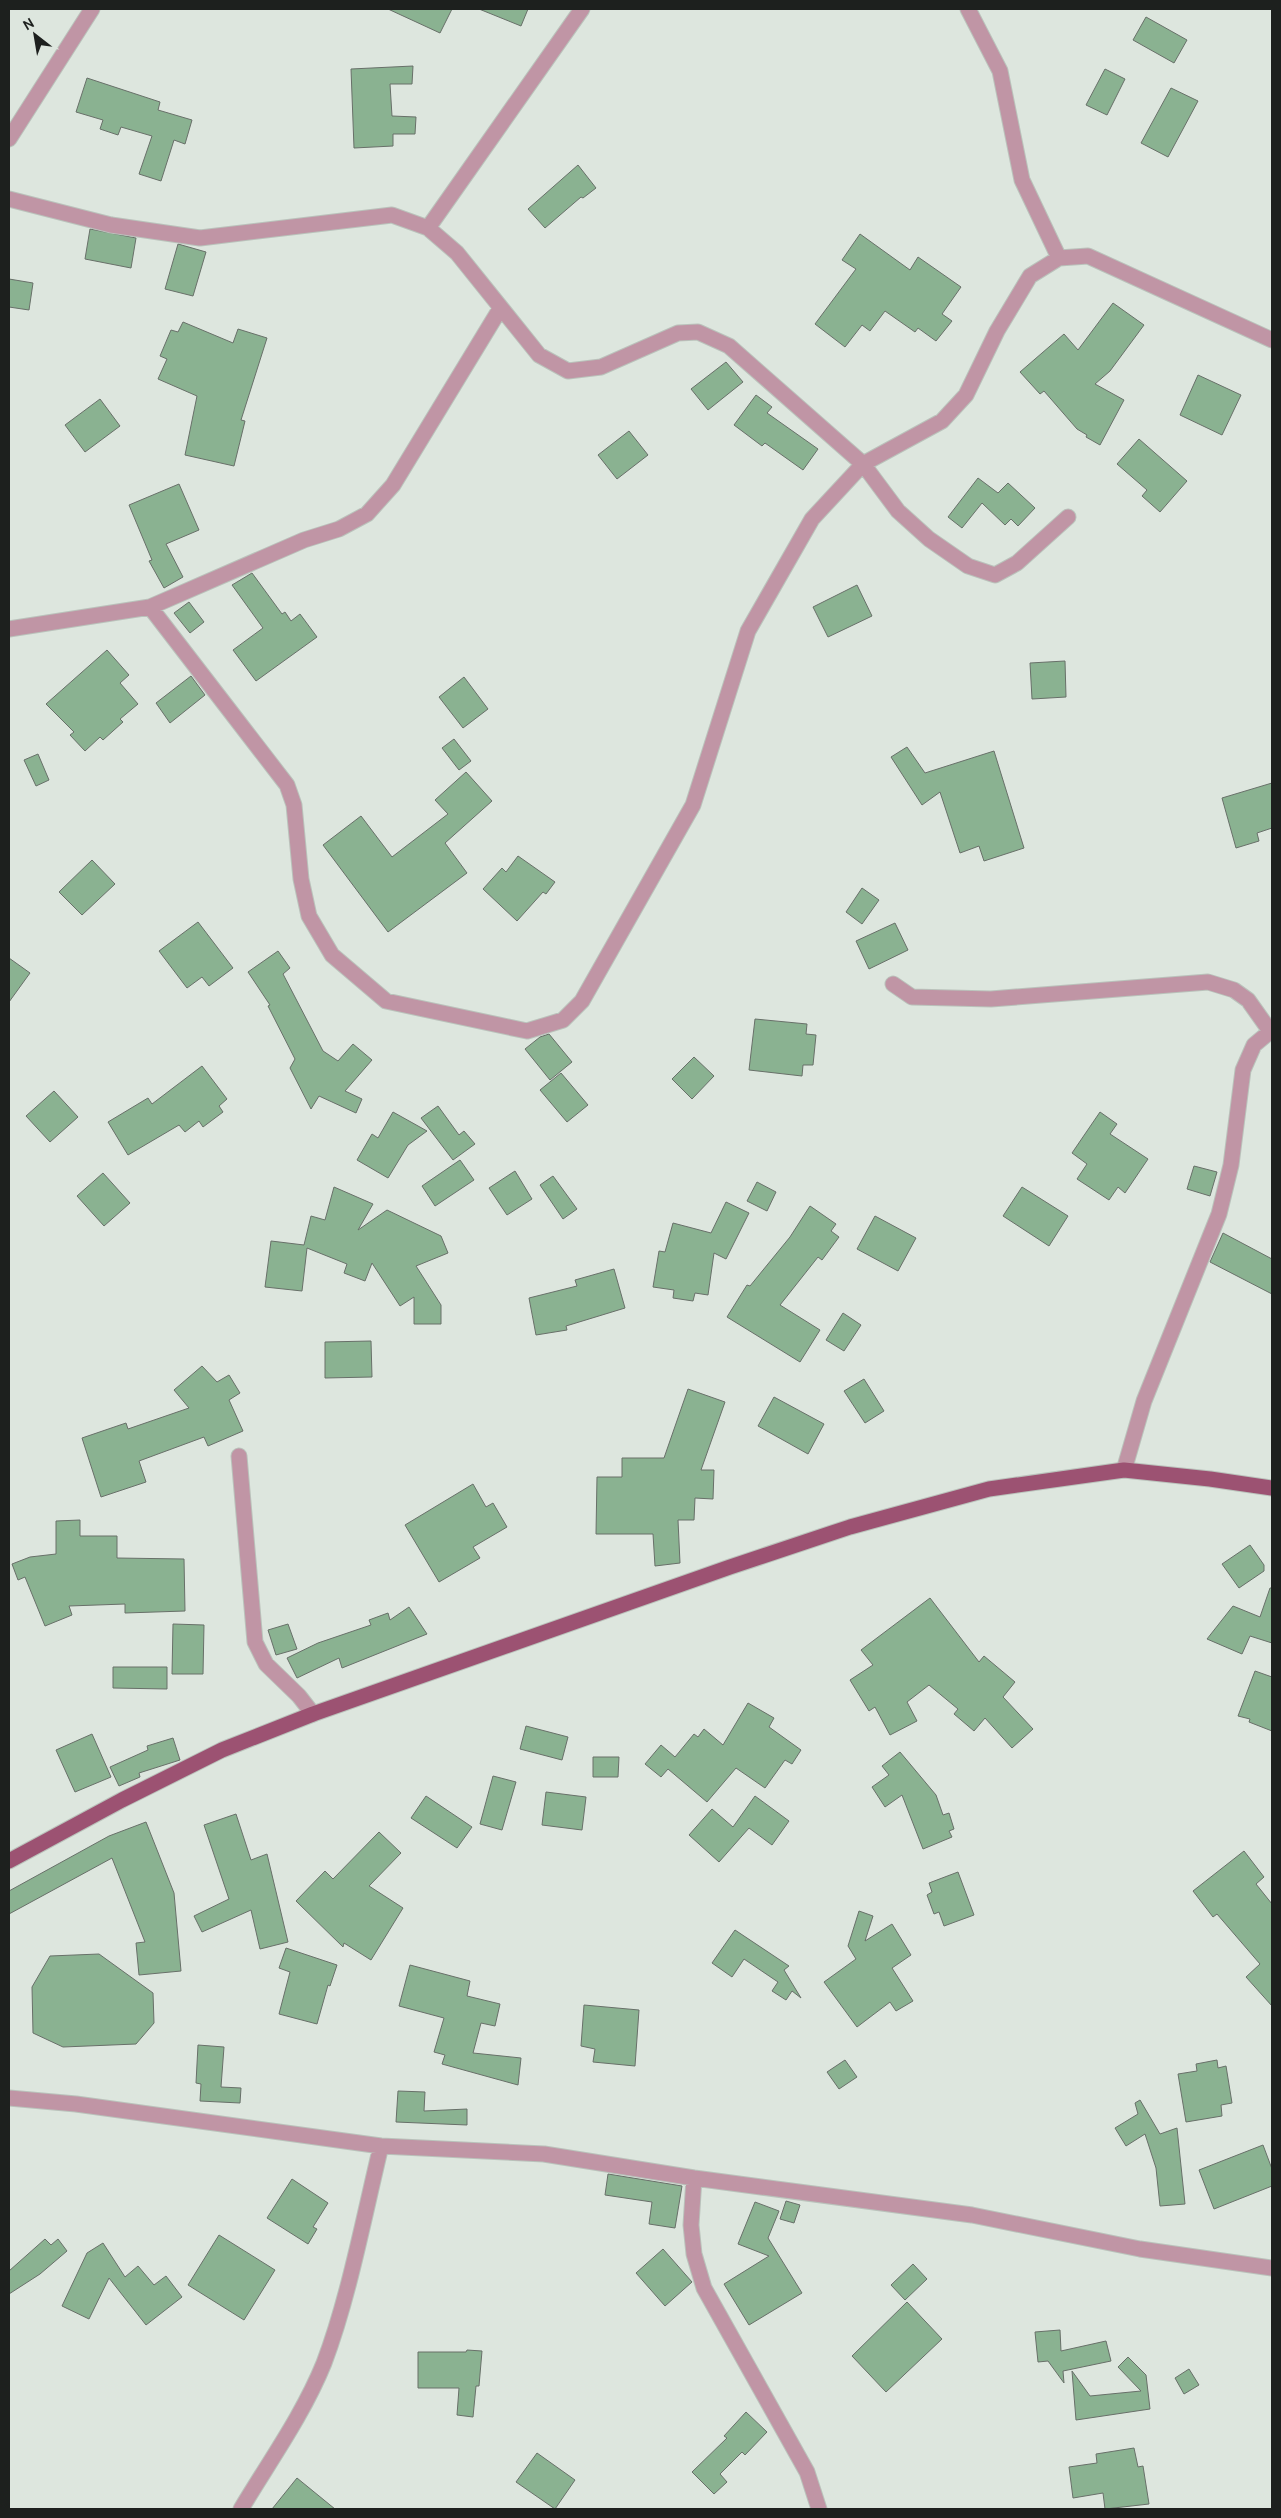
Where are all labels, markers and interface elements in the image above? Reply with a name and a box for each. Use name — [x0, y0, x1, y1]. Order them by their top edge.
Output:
north arrow — [10, 10, 60, 60]
text: N — [19, 14, 37, 34]

